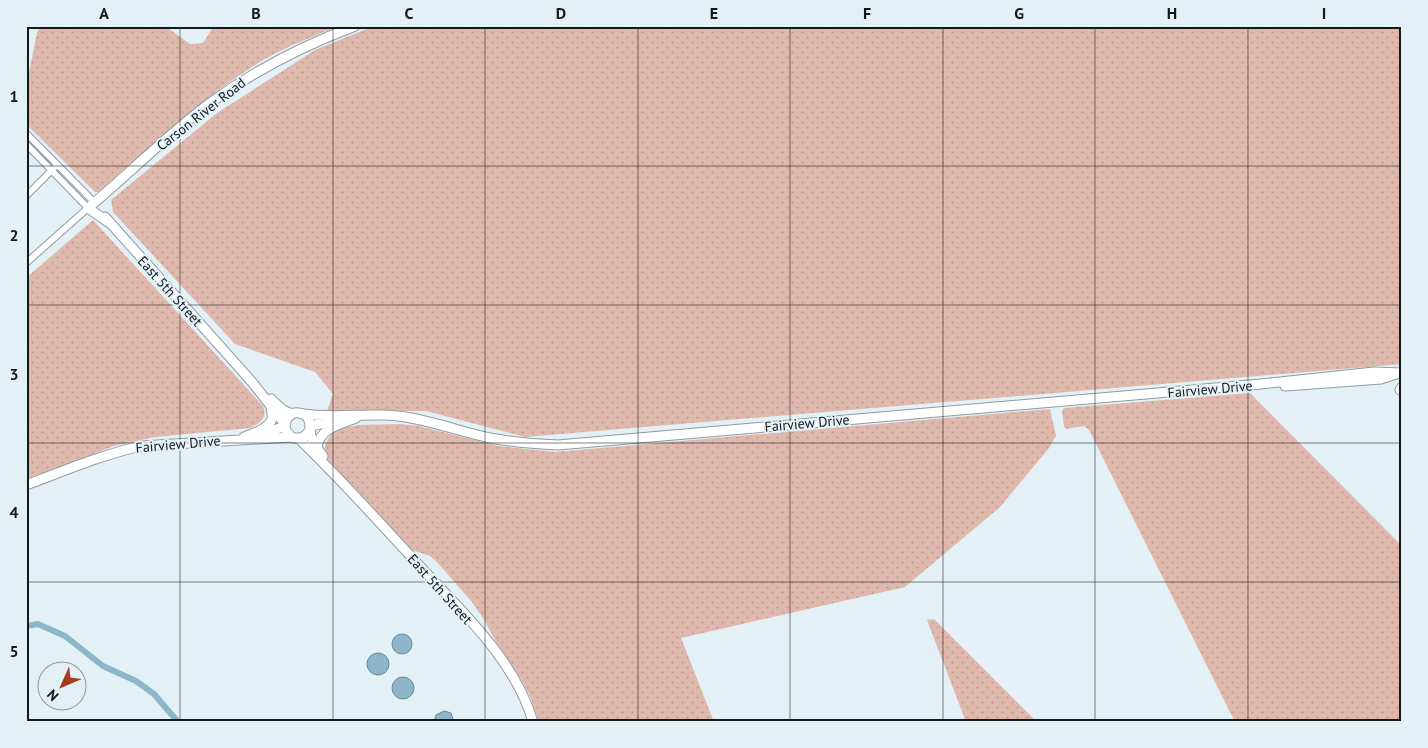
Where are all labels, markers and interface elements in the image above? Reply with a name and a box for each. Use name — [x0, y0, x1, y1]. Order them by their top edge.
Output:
text: A — [99, 3, 109, 23]
text: B — [251, 3, 261, 23]
text: C — [405, 3, 414, 23]
text: D — [556, 3, 566, 23]
text: E — [710, 3, 718, 23]
text: F — [863, 3, 871, 23]
text: G — [1014, 3, 1024, 23]
text: H — [1167, 3, 1177, 23]
text: I — [1322, 3, 1326, 23]
street label: Carson River Road — [153, 74, 249, 154]
text: 1 — [9, 86, 19, 106]
text: 2 — [9, 225, 19, 245]
street label: East 5th Street — [134, 252, 206, 330]
text: 3 — [9, 364, 19, 384]
street label: Fairview Drive — [1167, 376, 1253, 402]
street label: Fairview Drive — [764, 410, 850, 436]
street label: Fairview Drive — [135, 431, 221, 457]
text: 4 — [9, 502, 19, 522]
street label: East 5th Street — [404, 550, 476, 628]
text: 5 — [9, 641, 19, 661]
north arrow — [38, 660, 88, 710]
text: N — [43, 686, 62, 705]

